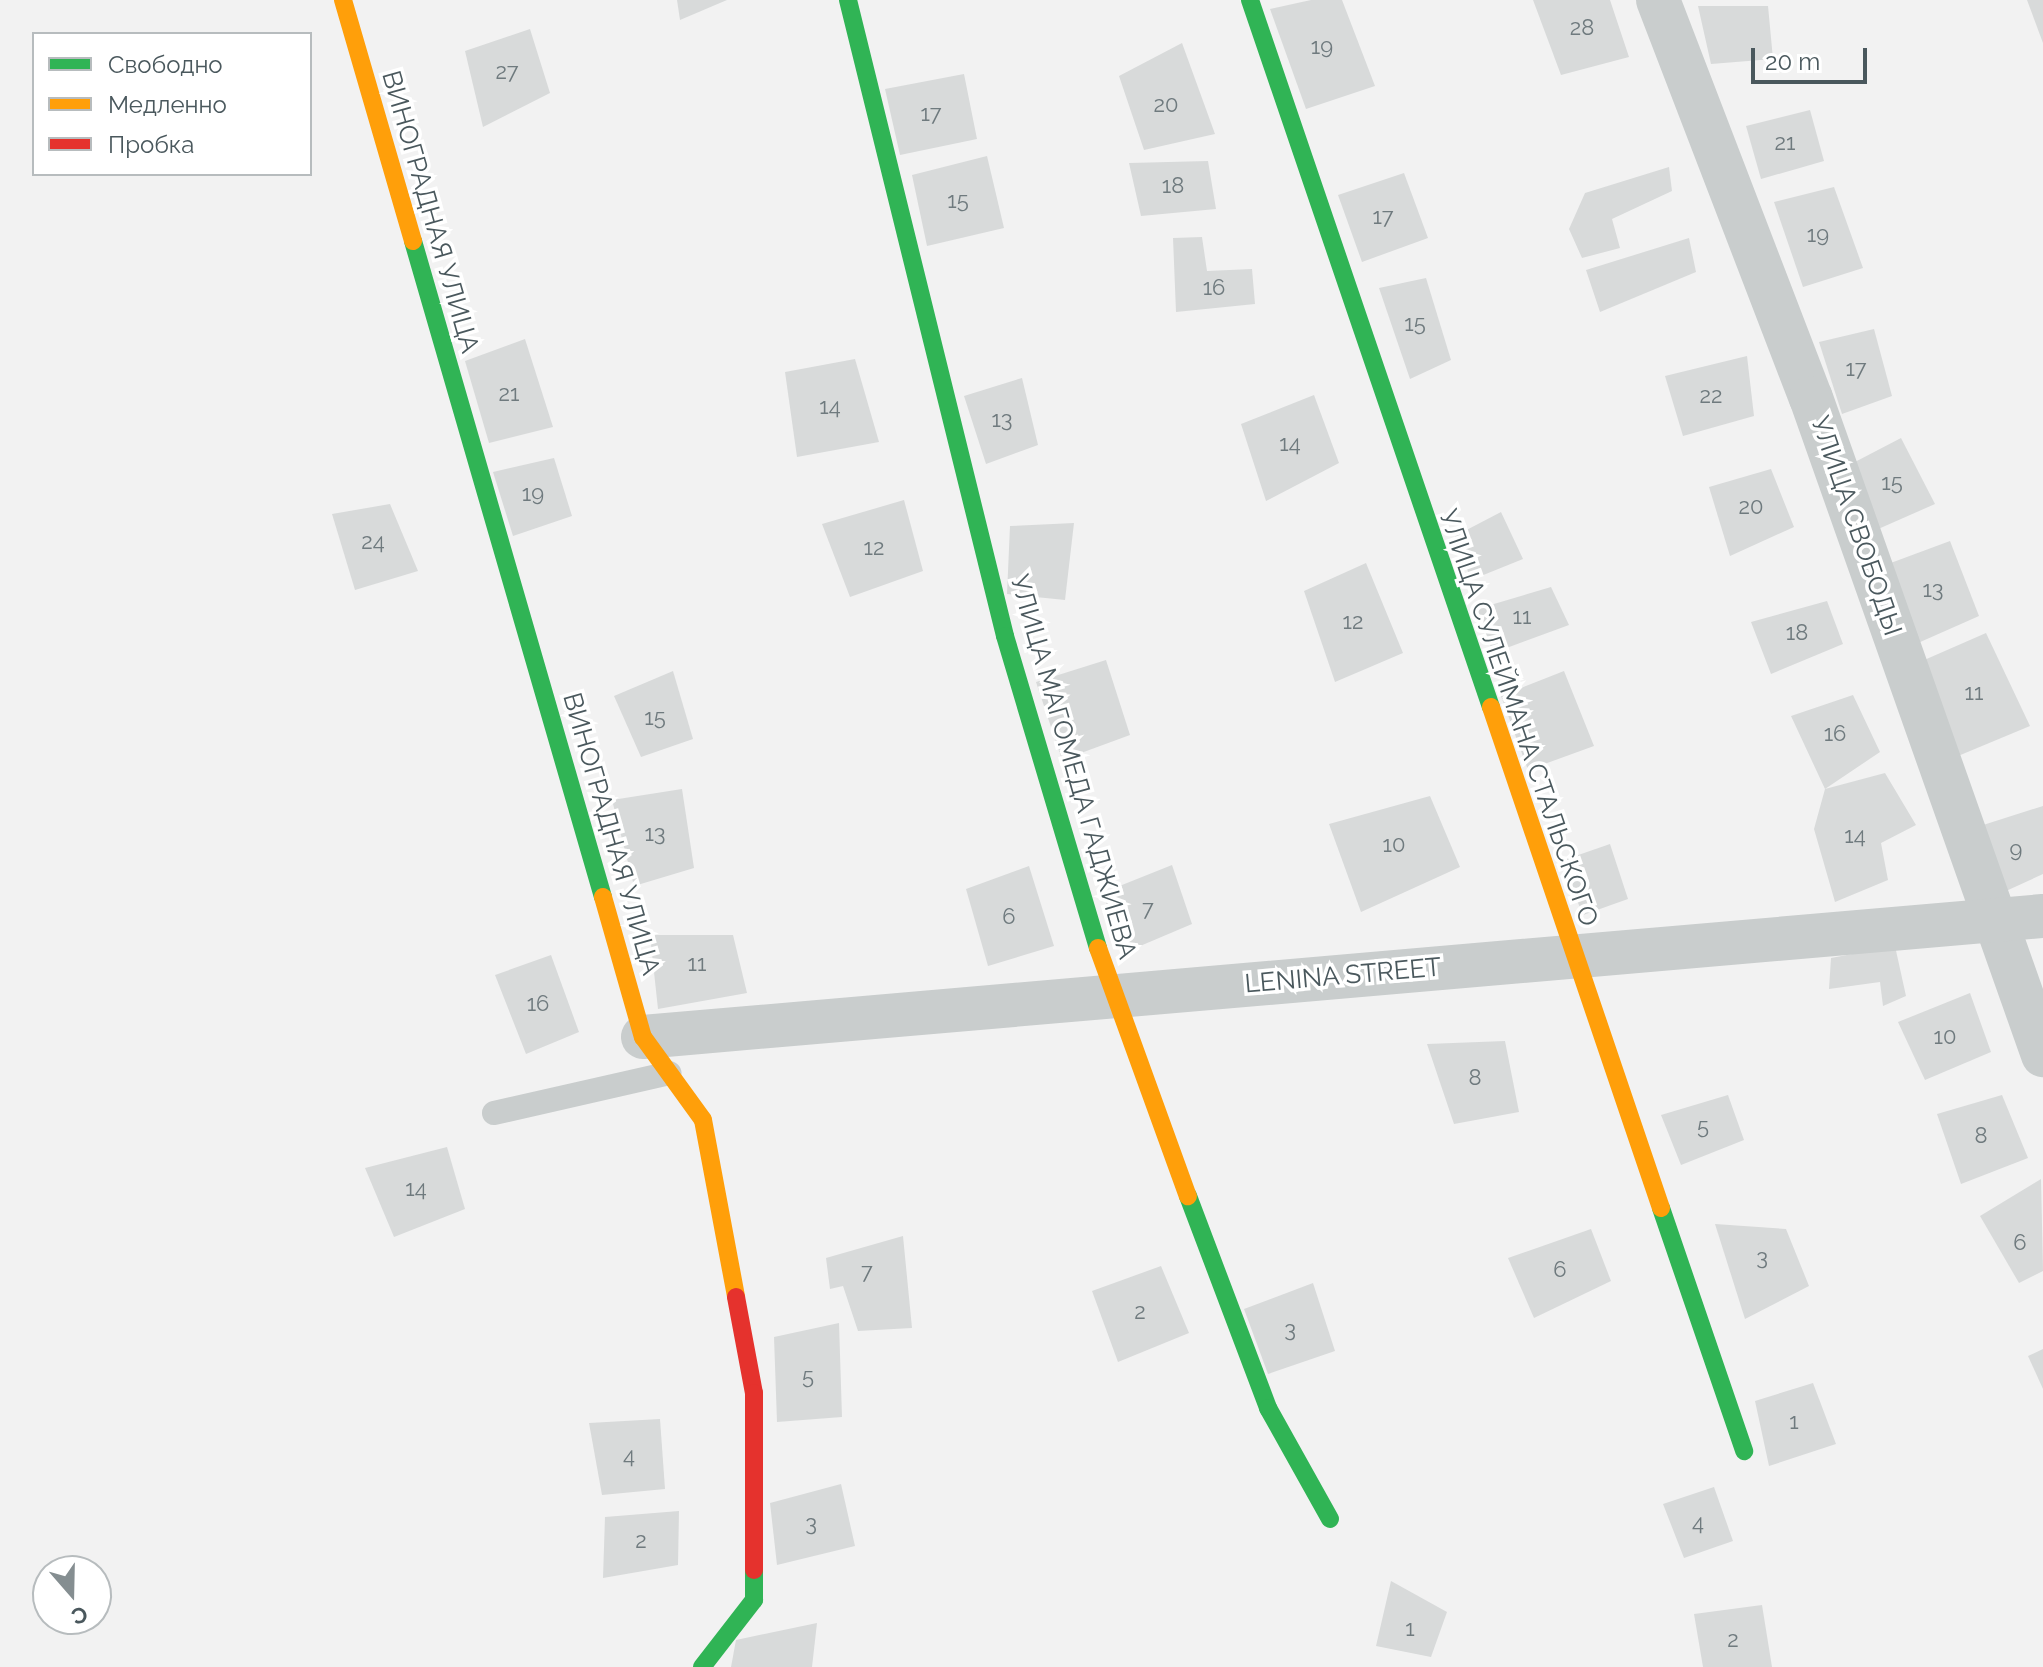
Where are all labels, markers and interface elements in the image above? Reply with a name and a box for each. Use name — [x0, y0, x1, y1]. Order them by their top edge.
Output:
house number: 28 — [1570, 15, 1594, 41]
legend — [32, 32, 312, 176]
scale bar — [1755, 32, 1871, 82]
house number: 19 — [1311, 34, 1333, 60]
text: 20 m — [1765, 47, 1820, 76]
text: Свободно — [108, 50, 223, 79]
house number: 27 — [495, 59, 519, 85]
street label: ВИНОГРАДНАЯ УЛИЦА — [375, 67, 485, 357]
text: Медленно — [108, 90, 227, 119]
house number: 20 — [1154, 92, 1178, 118]
house number: 17 — [920, 101, 942, 127]
text: Пробка — [108, 130, 194, 159]
house number: 21 — [1775, 130, 1795, 156]
house number: 18 — [1162, 173, 1184, 199]
house number: 15 — [947, 188, 969, 214]
house number: 17 — [1372, 204, 1394, 230]
house number: 19 — [1807, 222, 1829, 248]
house number: 16 — [1203, 275, 1225, 301]
house number: 15 — [1404, 311, 1426, 337]
house number: 17 — [1845, 356, 1867, 382]
house number: 21 — [499, 381, 519, 407]
house number: 22 — [1700, 383, 1722, 409]
house number: 14 — [819, 394, 841, 420]
house number: 13 — [991, 407, 1013, 433]
street label: УЛИЦА СВОБОДЫ — [1804, 412, 1908, 640]
house number: 14 — [1279, 431, 1301, 457]
house number: 15 — [1881, 470, 1903, 496]
house number: 19 — [522, 481, 544, 507]
house number: 20 — [1739, 494, 1763, 520]
street label: УЛИЦА СУЛЕЙМАНА СТАЛЬСКОГО — [1432, 505, 1604, 931]
house number: 24 — [361, 529, 385, 555]
house number: 12 — [864, 535, 884, 561]
street label: УЛИЦА МАГОМЕДА ГАДЖИЕВА — [1003, 571, 1143, 963]
house number: 13 — [1922, 577, 1944, 603]
house number: 11 — [1513, 604, 1531, 630]
house number: 12 — [1343, 609, 1363, 635]
house number: 18 — [1786, 620, 1808, 646]
house number: 11 — [1965, 680, 1983, 706]
street label: ВИНОГРАДНАЯ УЛИЦА — [556, 689, 666, 979]
house number: 15 — [644, 705, 666, 731]
house number: 16 — [1824, 721, 1846, 747]
house number: 13 — [644, 821, 666, 847]
house number: 14 — [1844, 823, 1866, 849]
house number: 10 — [1383, 832, 1405, 858]
house number: 9 — [2010, 837, 2022, 863]
house number: 7 — [1142, 896, 1154, 922]
house number: 6 — [1002, 904, 1016, 930]
house number: 11 — [688, 951, 706, 977]
street label: LENINA STREET — [1243, 952, 1443, 1000]
house number: 16 — [527, 991, 549, 1017]
house number: 10 — [1934, 1024, 1956, 1050]
house number: 8 — [1468, 1065, 1482, 1091]
house number: 5 — [1697, 1114, 1709, 1140]
house number: 8 — [1974, 1123, 1988, 1149]
house number: 14 — [405, 1176, 427, 1202]
house number: 6 — [2013, 1230, 2027, 1256]
house number: 3 — [1756, 1245, 1768, 1271]
house number: 6 — [1553, 1257, 1567, 1283]
house number: 7 — [861, 1259, 873, 1285]
house number: 2 — [1134, 1299, 1146, 1325]
house number: 3 — [1284, 1317, 1296, 1343]
house number: 5 — [802, 1364, 814, 1390]
house number: 1 — [1789, 1409, 1799, 1435]
house number: 4 — [623, 1443, 635, 1469]
house number: 4 — [1692, 1510, 1704, 1536]
house number: 3 — [805, 1511, 817, 1537]
house number: 2 — [635, 1528, 647, 1554]
north arrow — [32, 1555, 112, 1635]
text: С — [68, 1601, 91, 1630]
house number: 1 — [1405, 1616, 1415, 1642]
house number: 2 — [1727, 1627, 1739, 1653]

